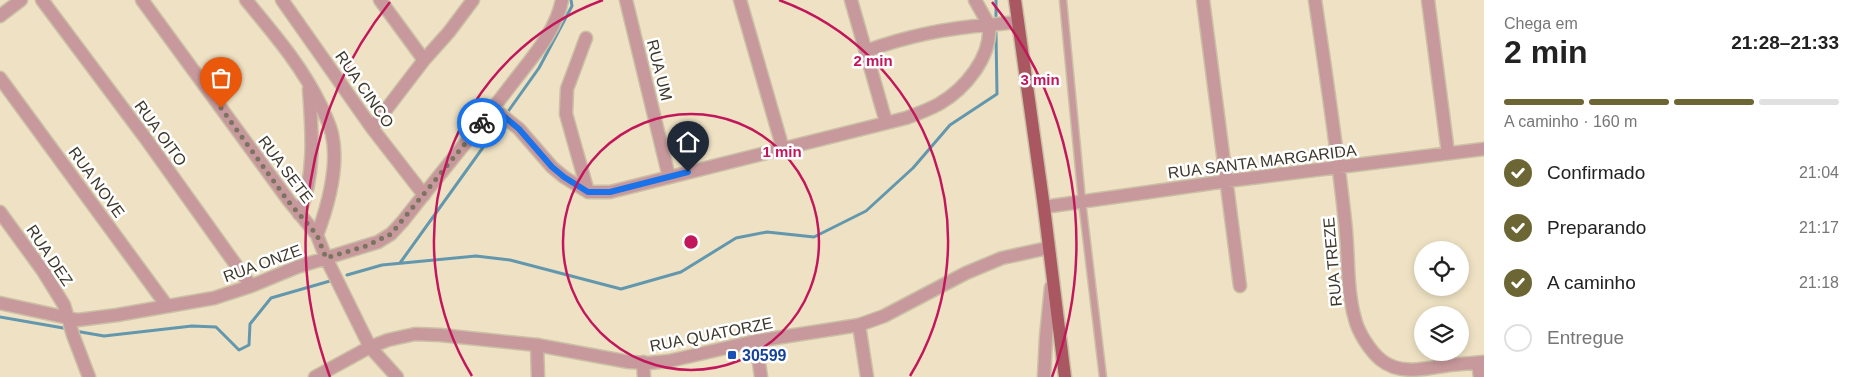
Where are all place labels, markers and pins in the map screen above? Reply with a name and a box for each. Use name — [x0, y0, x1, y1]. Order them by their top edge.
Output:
pin — [200, 57, 242, 108]
pin — [667, 121, 709, 172]
centre of rings — [682, 233, 700, 251]
place label: 30599 — [742, 347, 787, 364]
marker: 30599 — [726, 349, 738, 361]

